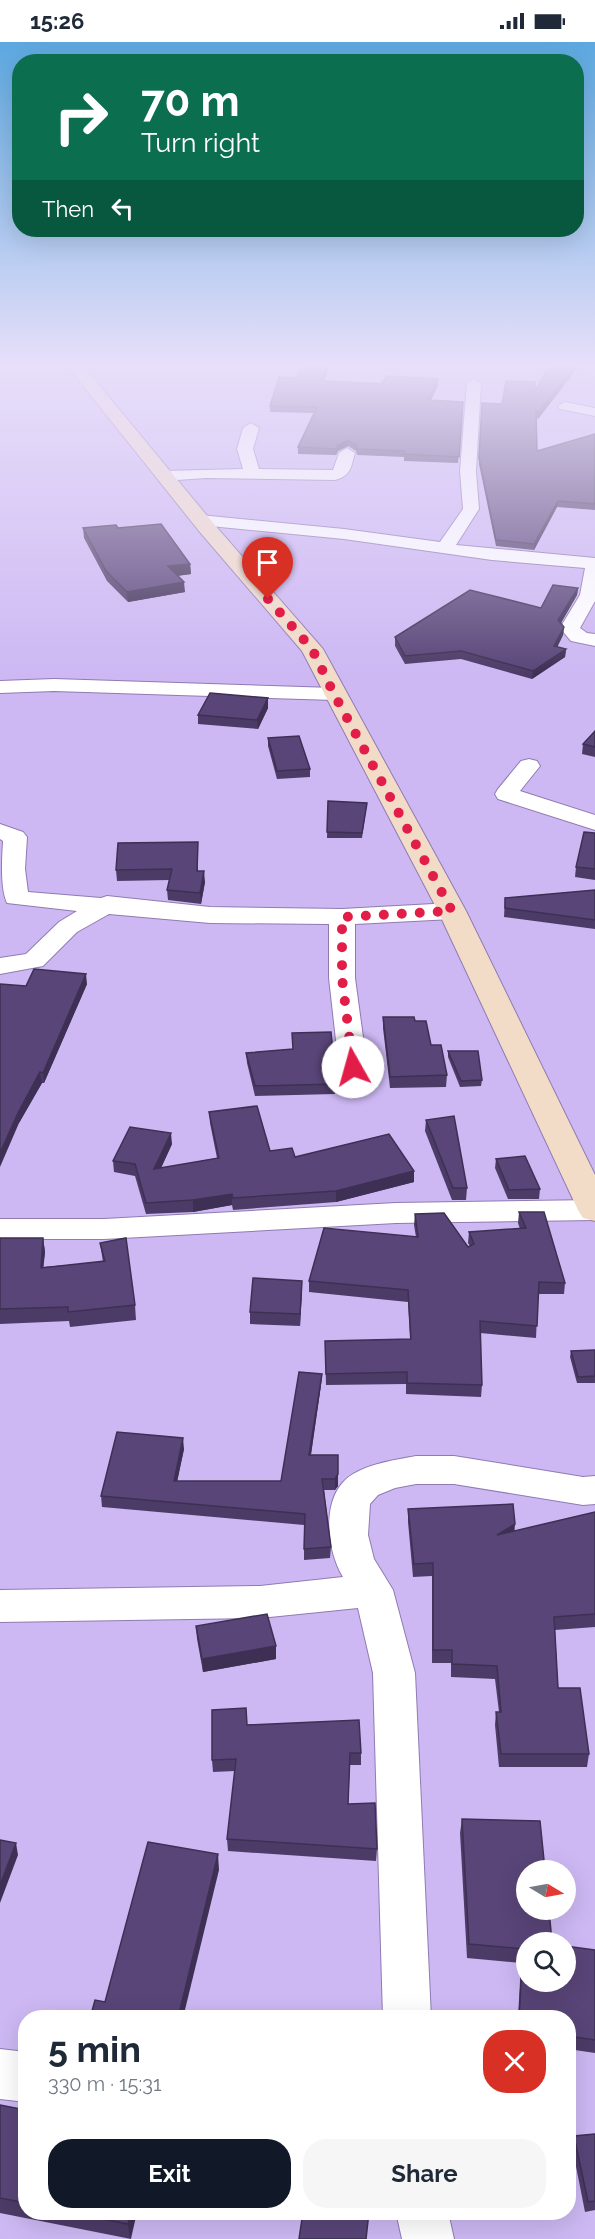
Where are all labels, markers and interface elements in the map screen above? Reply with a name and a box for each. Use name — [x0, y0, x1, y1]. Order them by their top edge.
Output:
text: 15:26 — [30, 8, 84, 34]
text: 70 m — [141, 77, 240, 126]
icon: right — [42, 78, 120, 156]
text: Turn right — [141, 127, 260, 158]
icon: left — [106, 192, 139, 225]
text: Then — [42, 196, 94, 222]
pin — [242, 537, 293, 599]
icon: arrive — [251, 546, 284, 579]
position arrow — [321, 1035, 385, 1099]
north arrow — [516, 1860, 576, 1920]
map controls — [516, 1860, 576, 1992]
button: search — [516, 1932, 576, 1992]
text: 5 min — [48, 2028, 141, 2070]
button: close — [483, 2030, 546, 2093]
text: 330 m · 15:31 — [48, 2072, 162, 2096]
button: Exit — [48, 2139, 291, 2208]
button: Share — [303, 2139, 546, 2208]

